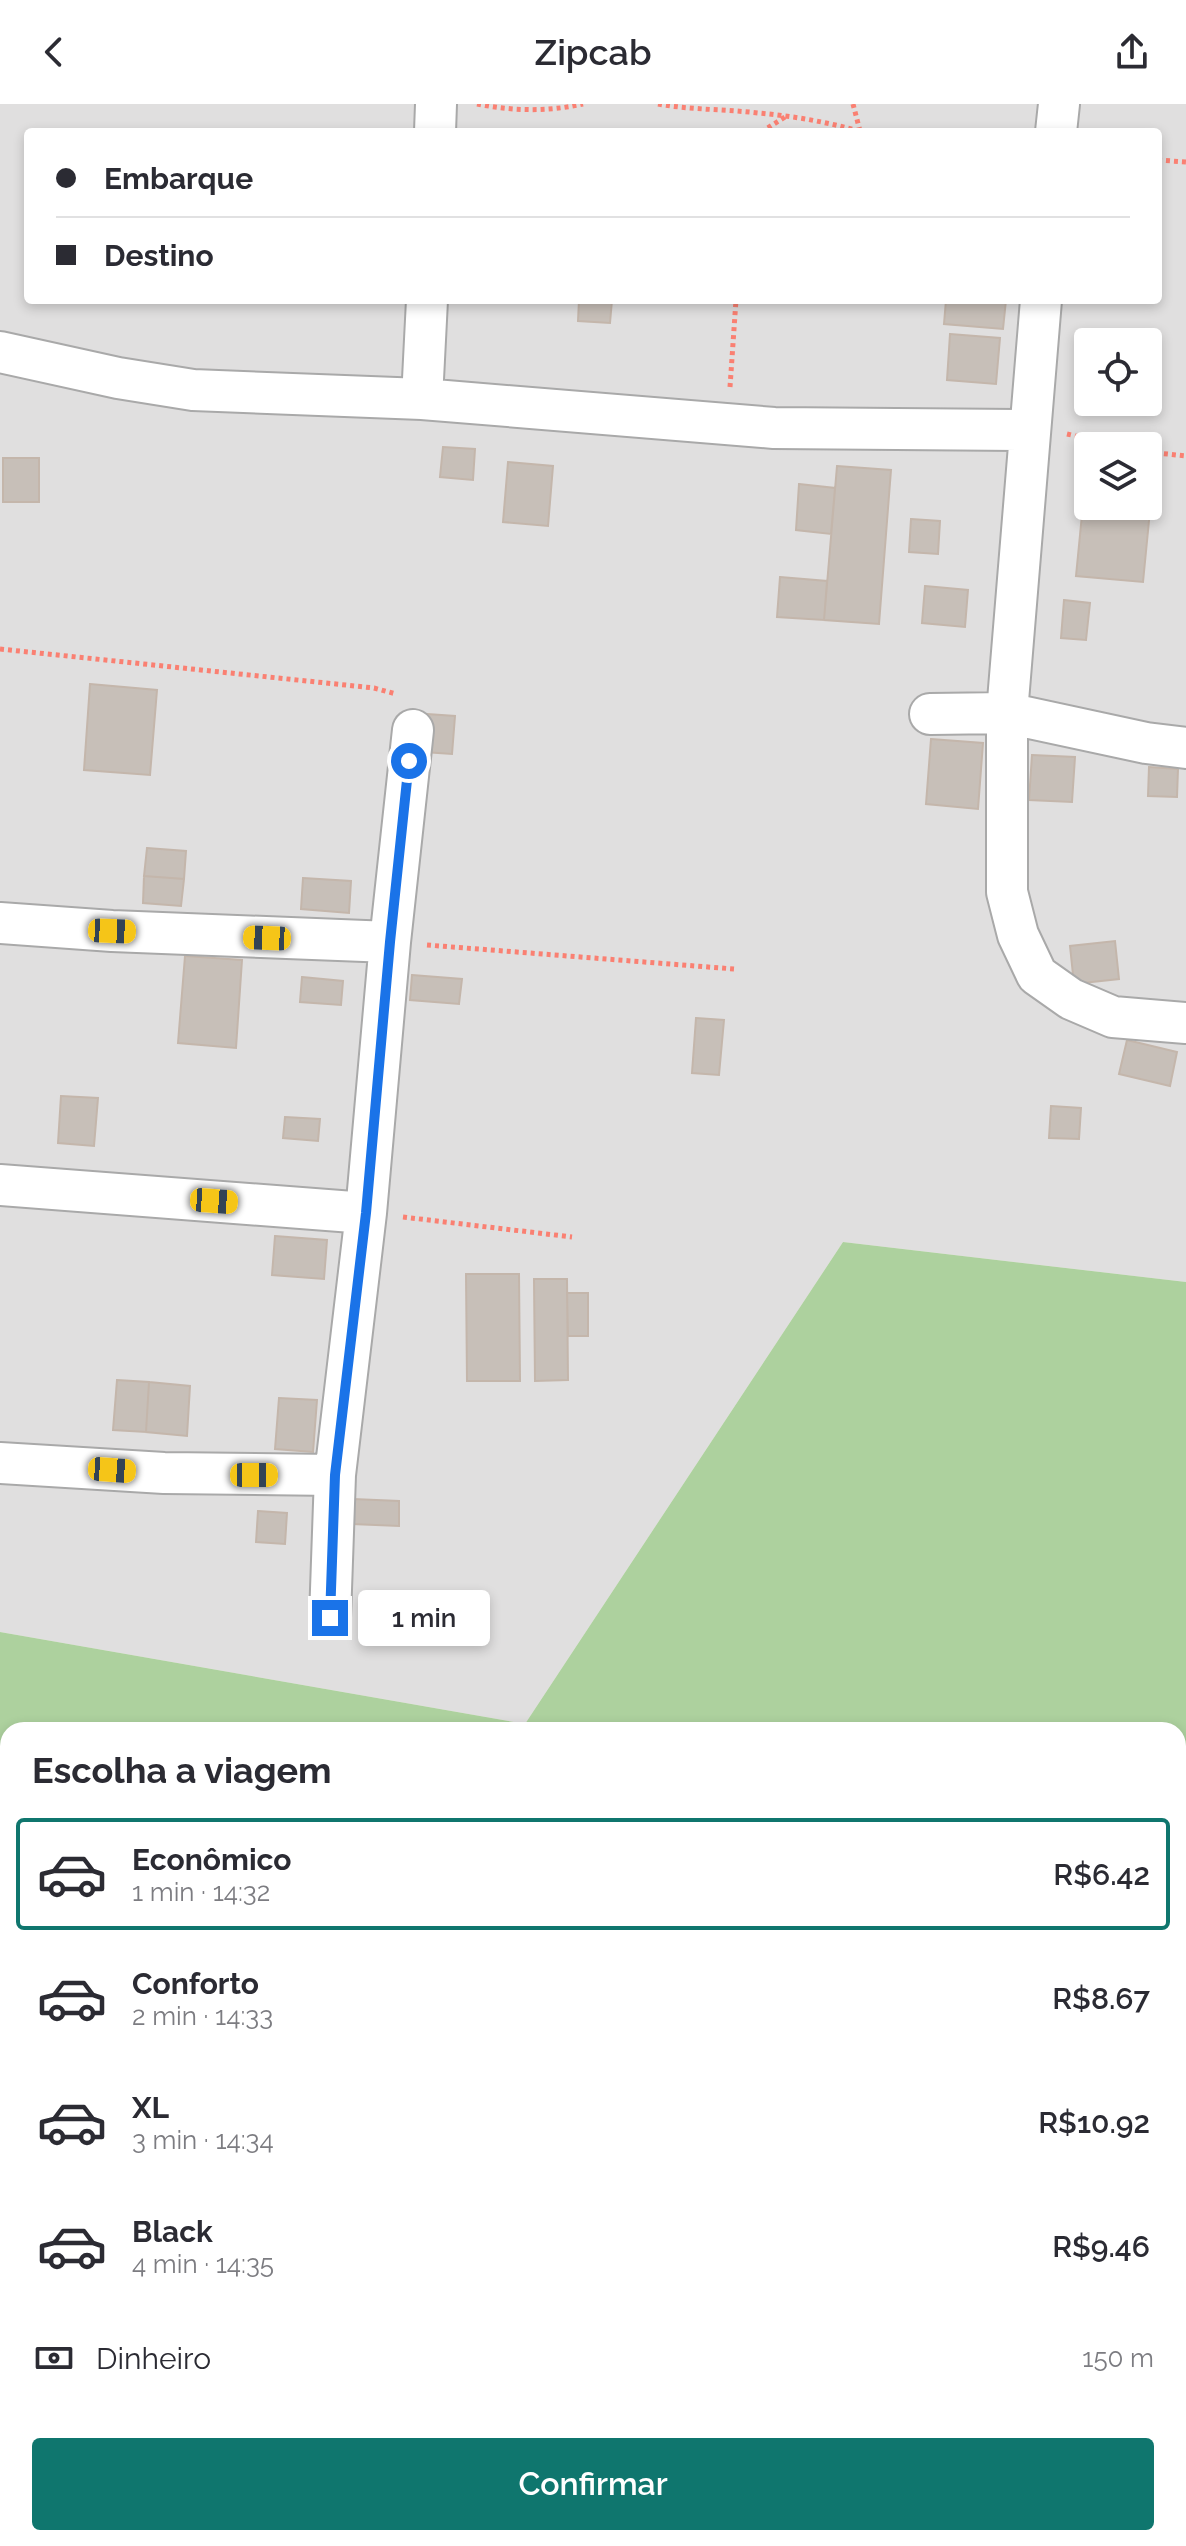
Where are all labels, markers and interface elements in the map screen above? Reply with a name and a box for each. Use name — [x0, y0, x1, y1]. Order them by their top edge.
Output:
icon: back — [32, 30, 76, 74]
icon: share — [1110, 30, 1154, 74]
text: Zipcab — [534, 31, 652, 73]
text: Embarque — [104, 161, 253, 196]
text: Destino — [104, 238, 214, 273]
map controls — [1074, 328, 1162, 520]
button: locate — [1074, 328, 1162, 416]
button: layers — [1074, 432, 1162, 520]
route start — [391, 743, 427, 779]
car — [88, 918, 136, 944]
car — [243, 925, 291, 951]
car — [189, 1187, 239, 1215]
car — [87, 1456, 137, 1484]
car — [230, 1463, 278, 1487]
callout: 1 min — [358, 1590, 490, 1646]
route end — [312, 1600, 348, 1636]
text: 1 min — [392, 1603, 456, 1633]
text: Escolha a viagem — [32, 1749, 332, 1791]
icon: car — [36, 1838, 108, 1910]
text: Econômico — [132, 1842, 292, 1877]
text: R$6.42 — [1053, 1857, 1150, 1892]
text: 1 min · 14:32 — [132, 1877, 270, 1907]
icon: car — [36, 1962, 108, 2034]
text: Conforto — [132, 1966, 259, 2001]
text: R$8.67 — [1052, 1981, 1150, 2016]
text: 2 min · 14:33 — [132, 2001, 273, 2031]
icon: car — [36, 2086, 108, 2158]
text: XL — [132, 2090, 169, 2125]
text: R$10.92 — [1038, 2105, 1150, 2140]
text: 3 min · 14:34 — [132, 2125, 274, 2155]
icon: car — [36, 2210, 108, 2282]
text: Black — [132, 2214, 213, 2249]
text: R$9.46 — [1052, 2229, 1150, 2264]
text: 4 min · 14:35 — [132, 2249, 274, 2279]
icon: cash — [32, 2336, 76, 2380]
text: Dinheiro — [96, 2341, 211, 2376]
text: 150 m — [1082, 2343, 1154, 2373]
button: Confirmar — [32, 2438, 1154, 2530]

